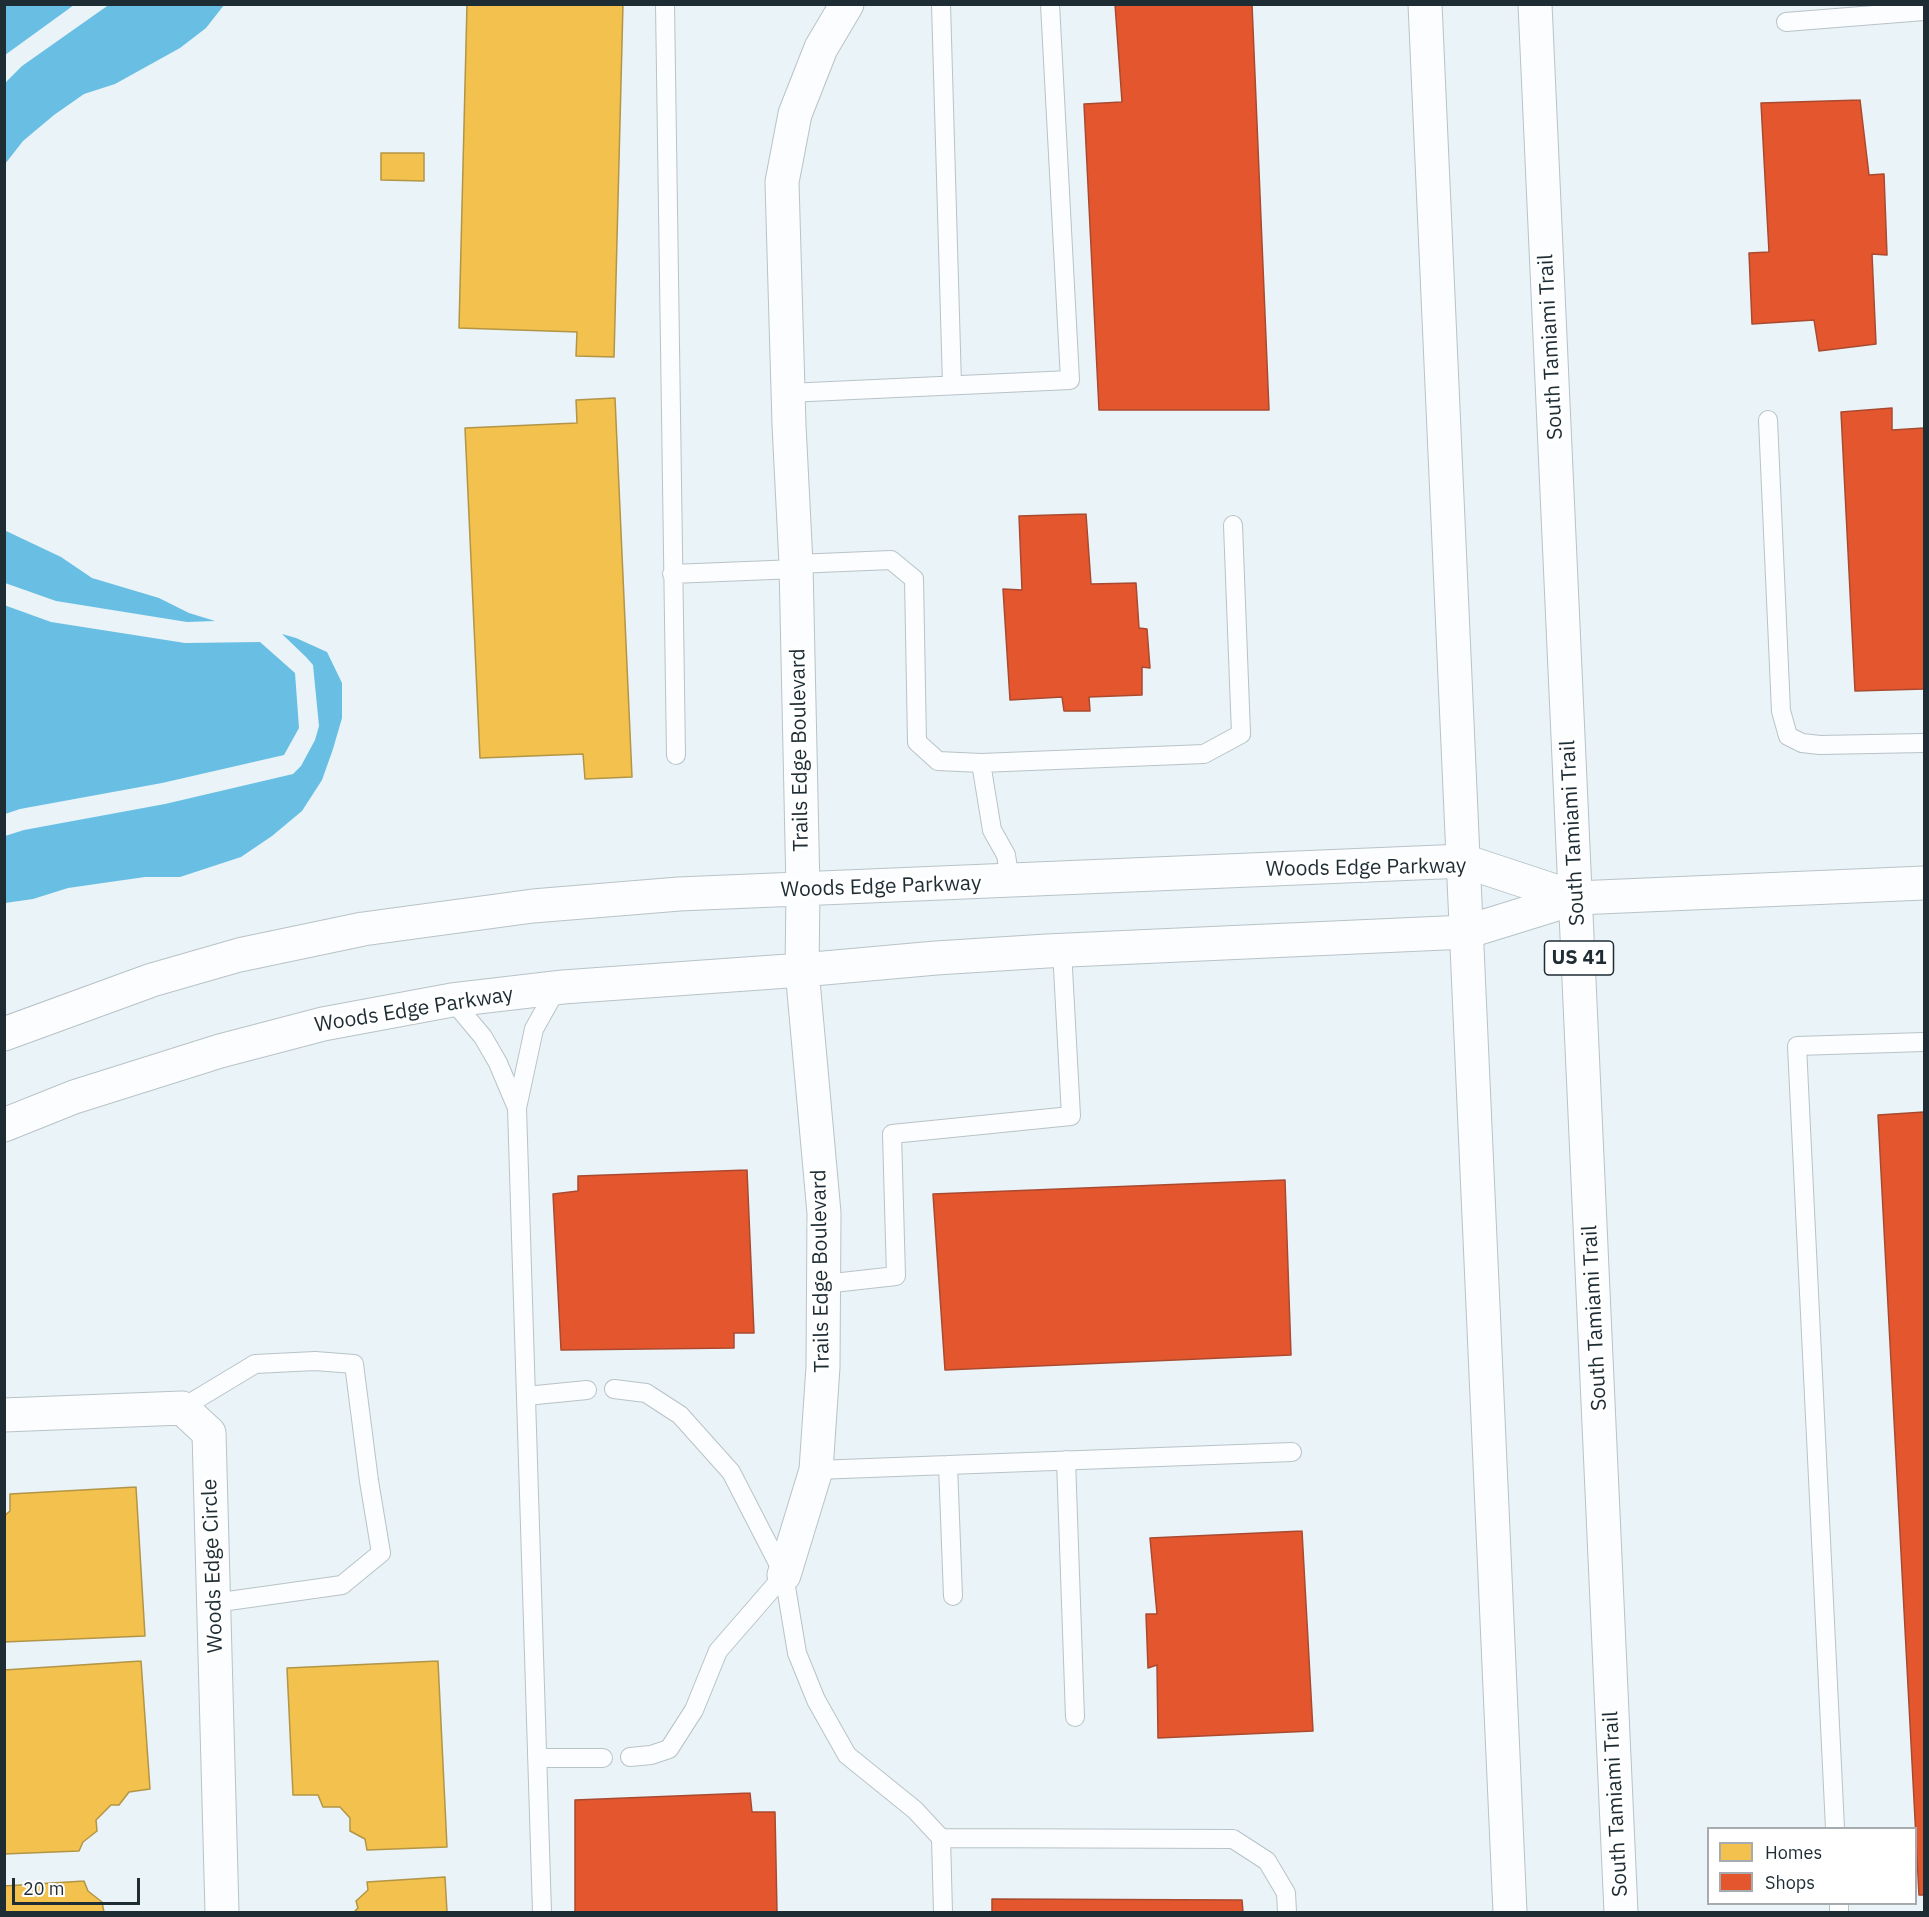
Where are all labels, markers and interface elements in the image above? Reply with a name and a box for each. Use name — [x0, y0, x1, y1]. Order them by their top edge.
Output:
street label: South Tamiami Trail — [1534, 253, 1568, 441]
street label: Trails Edge Boulevard — [786, 648, 814, 852]
street label: South Tamiami Trail — [1556, 739, 1590, 927]
street label: Woods Edge Parkway — [1265, 854, 1467, 882]
street label: Woods Edge Parkway — [780, 871, 982, 903]
road number: US 41 — [1544, 941, 1614, 975]
street label: Woods Edge Parkway — [313, 982, 515, 1038]
street label: Trails Edge Boulevard — [807, 1169, 835, 1373]
street label: South Tamiami Trail — [1578, 1224, 1612, 1412]
street label: Woods Edge Circle — [197, 1478, 229, 1654]
street label: South Tamiami Trail — [1599, 1710, 1633, 1898]
legend — [1707, 1827, 1917, 1905]
text: Homes — [1765, 1841, 1822, 1864]
scale bar — [15, 1866, 142, 1904]
text: Shops — [1765, 1871, 1815, 1894]
text: 20 m — [23, 1877, 65, 1900]

